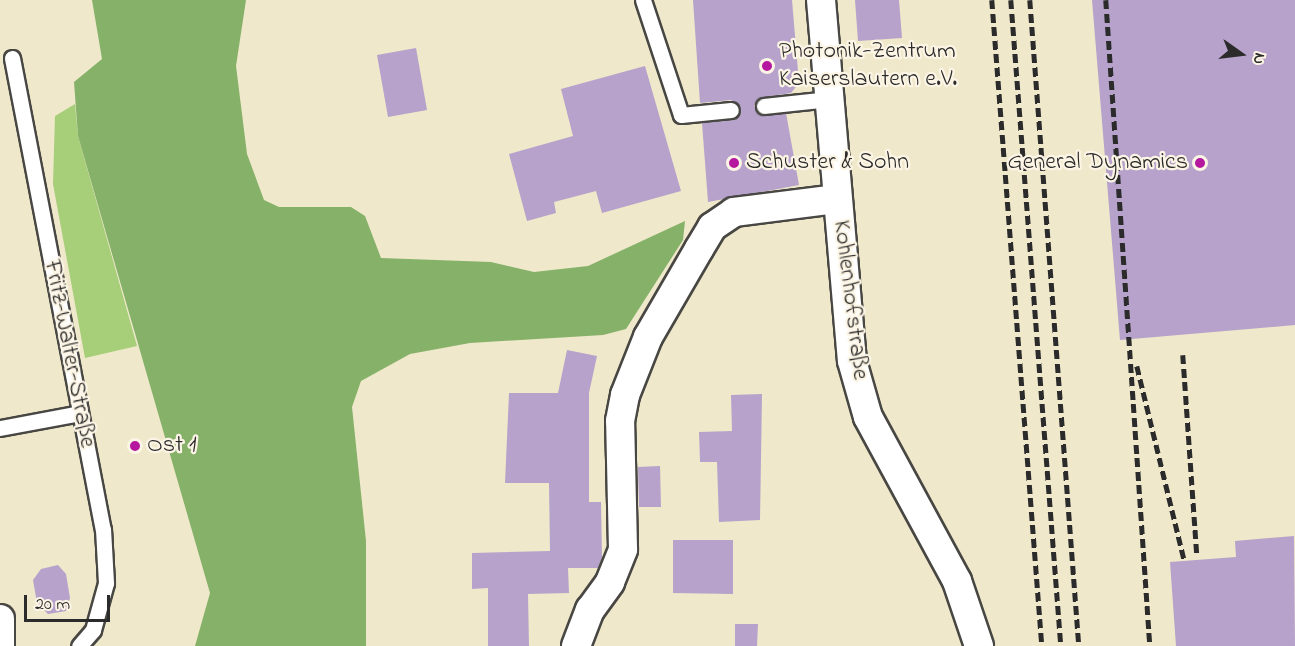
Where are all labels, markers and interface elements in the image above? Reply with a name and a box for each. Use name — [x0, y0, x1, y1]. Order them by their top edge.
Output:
north arrow — [1211, 24, 1271, 84]
place label: Photonik-Zentrum Kaiserslautern e.V. — [779, 38, 957, 94]
text: N — [1246, 50, 1271, 67]
marker: Photonik-Zentrum Kaiserslautern e.V. — [760, 59, 774, 73]
place label: Schuster & Sohn — [746, 149, 909, 177]
place label: General Dynamics — [1008, 149, 1188, 177]
marker: Schuster & Sohn — [727, 156, 741, 170]
marker: General Dynamics — [1193, 156, 1207, 170]
street label: Kohlenhofstraße — [826, 219, 874, 381]
street label: Fritz-Walter-Straße — [37, 258, 101, 450]
place label: Ost 1 — [147, 432, 197, 460]
marker: Ost 1 — [128, 439, 142, 453]
scale bar — [27, 583, 112, 621]
text: 20 m — [35, 592, 70, 618]

